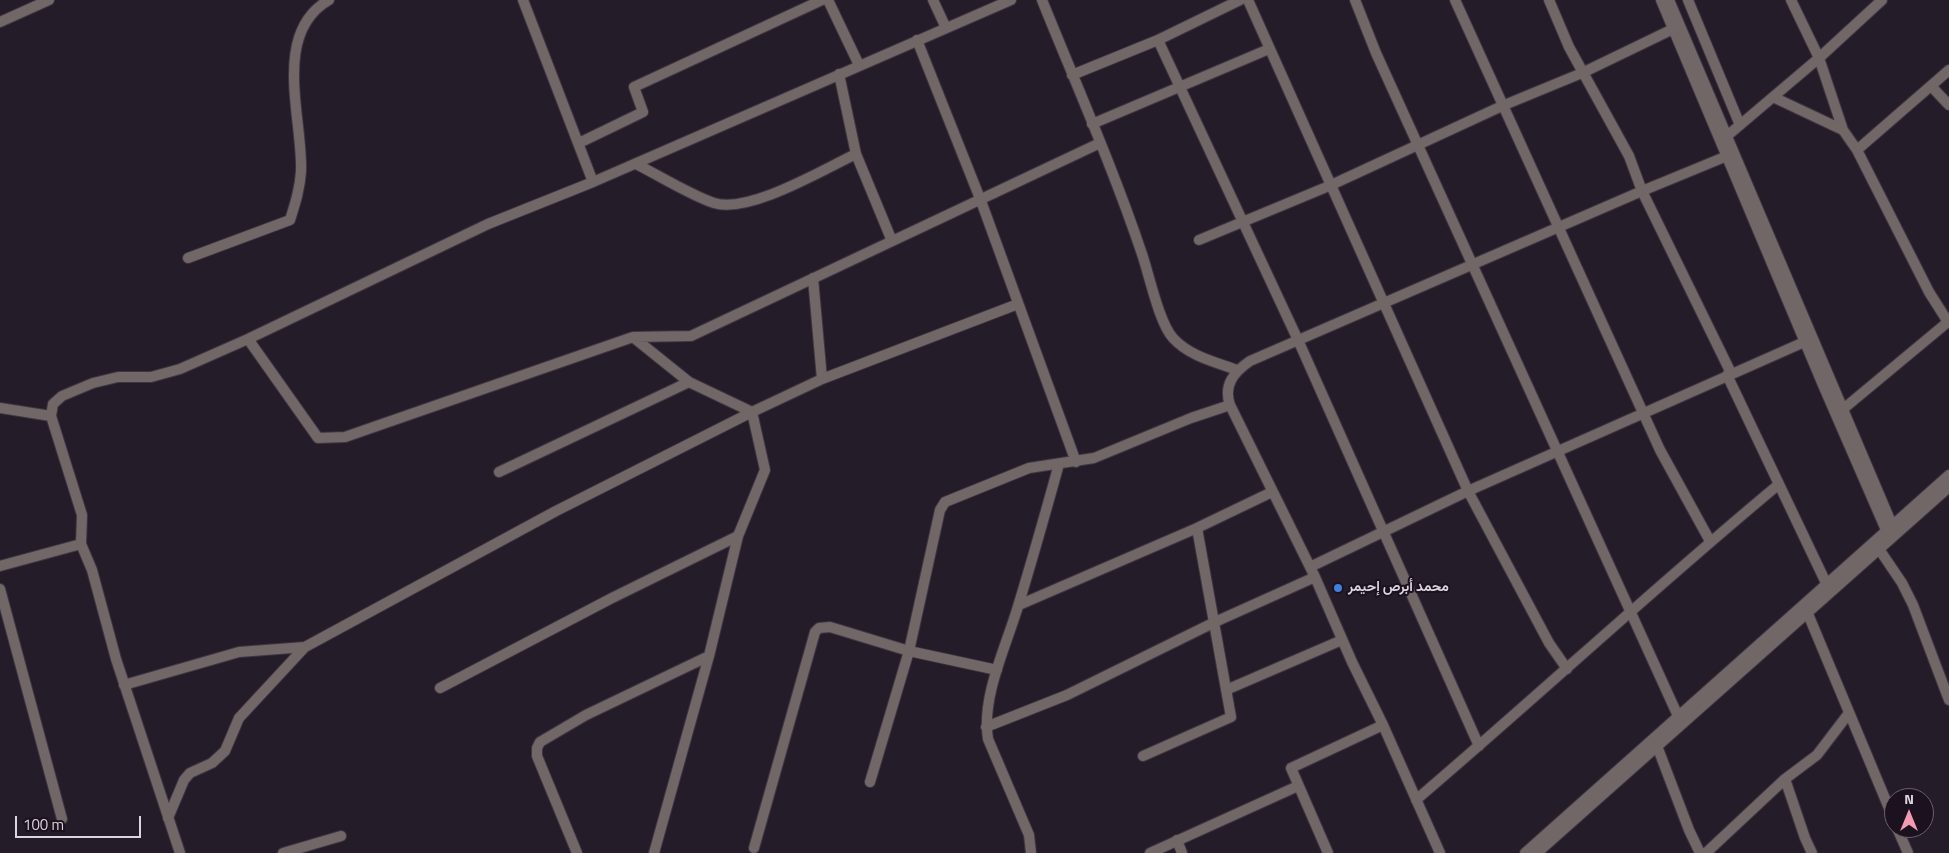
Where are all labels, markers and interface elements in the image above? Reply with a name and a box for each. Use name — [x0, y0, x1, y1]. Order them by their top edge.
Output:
place label: محمد أبرص إحيمر — [1348, 580, 1449, 596]
marker: محمد أبرص إحيمر — [1332, 582, 1344, 594]
north arrow — [1884, 788, 1934, 838]
text: N — [1904, 788, 1914, 809]
scale bar — [18, 806, 144, 838]
text: 100 m — [23, 813, 64, 836]

